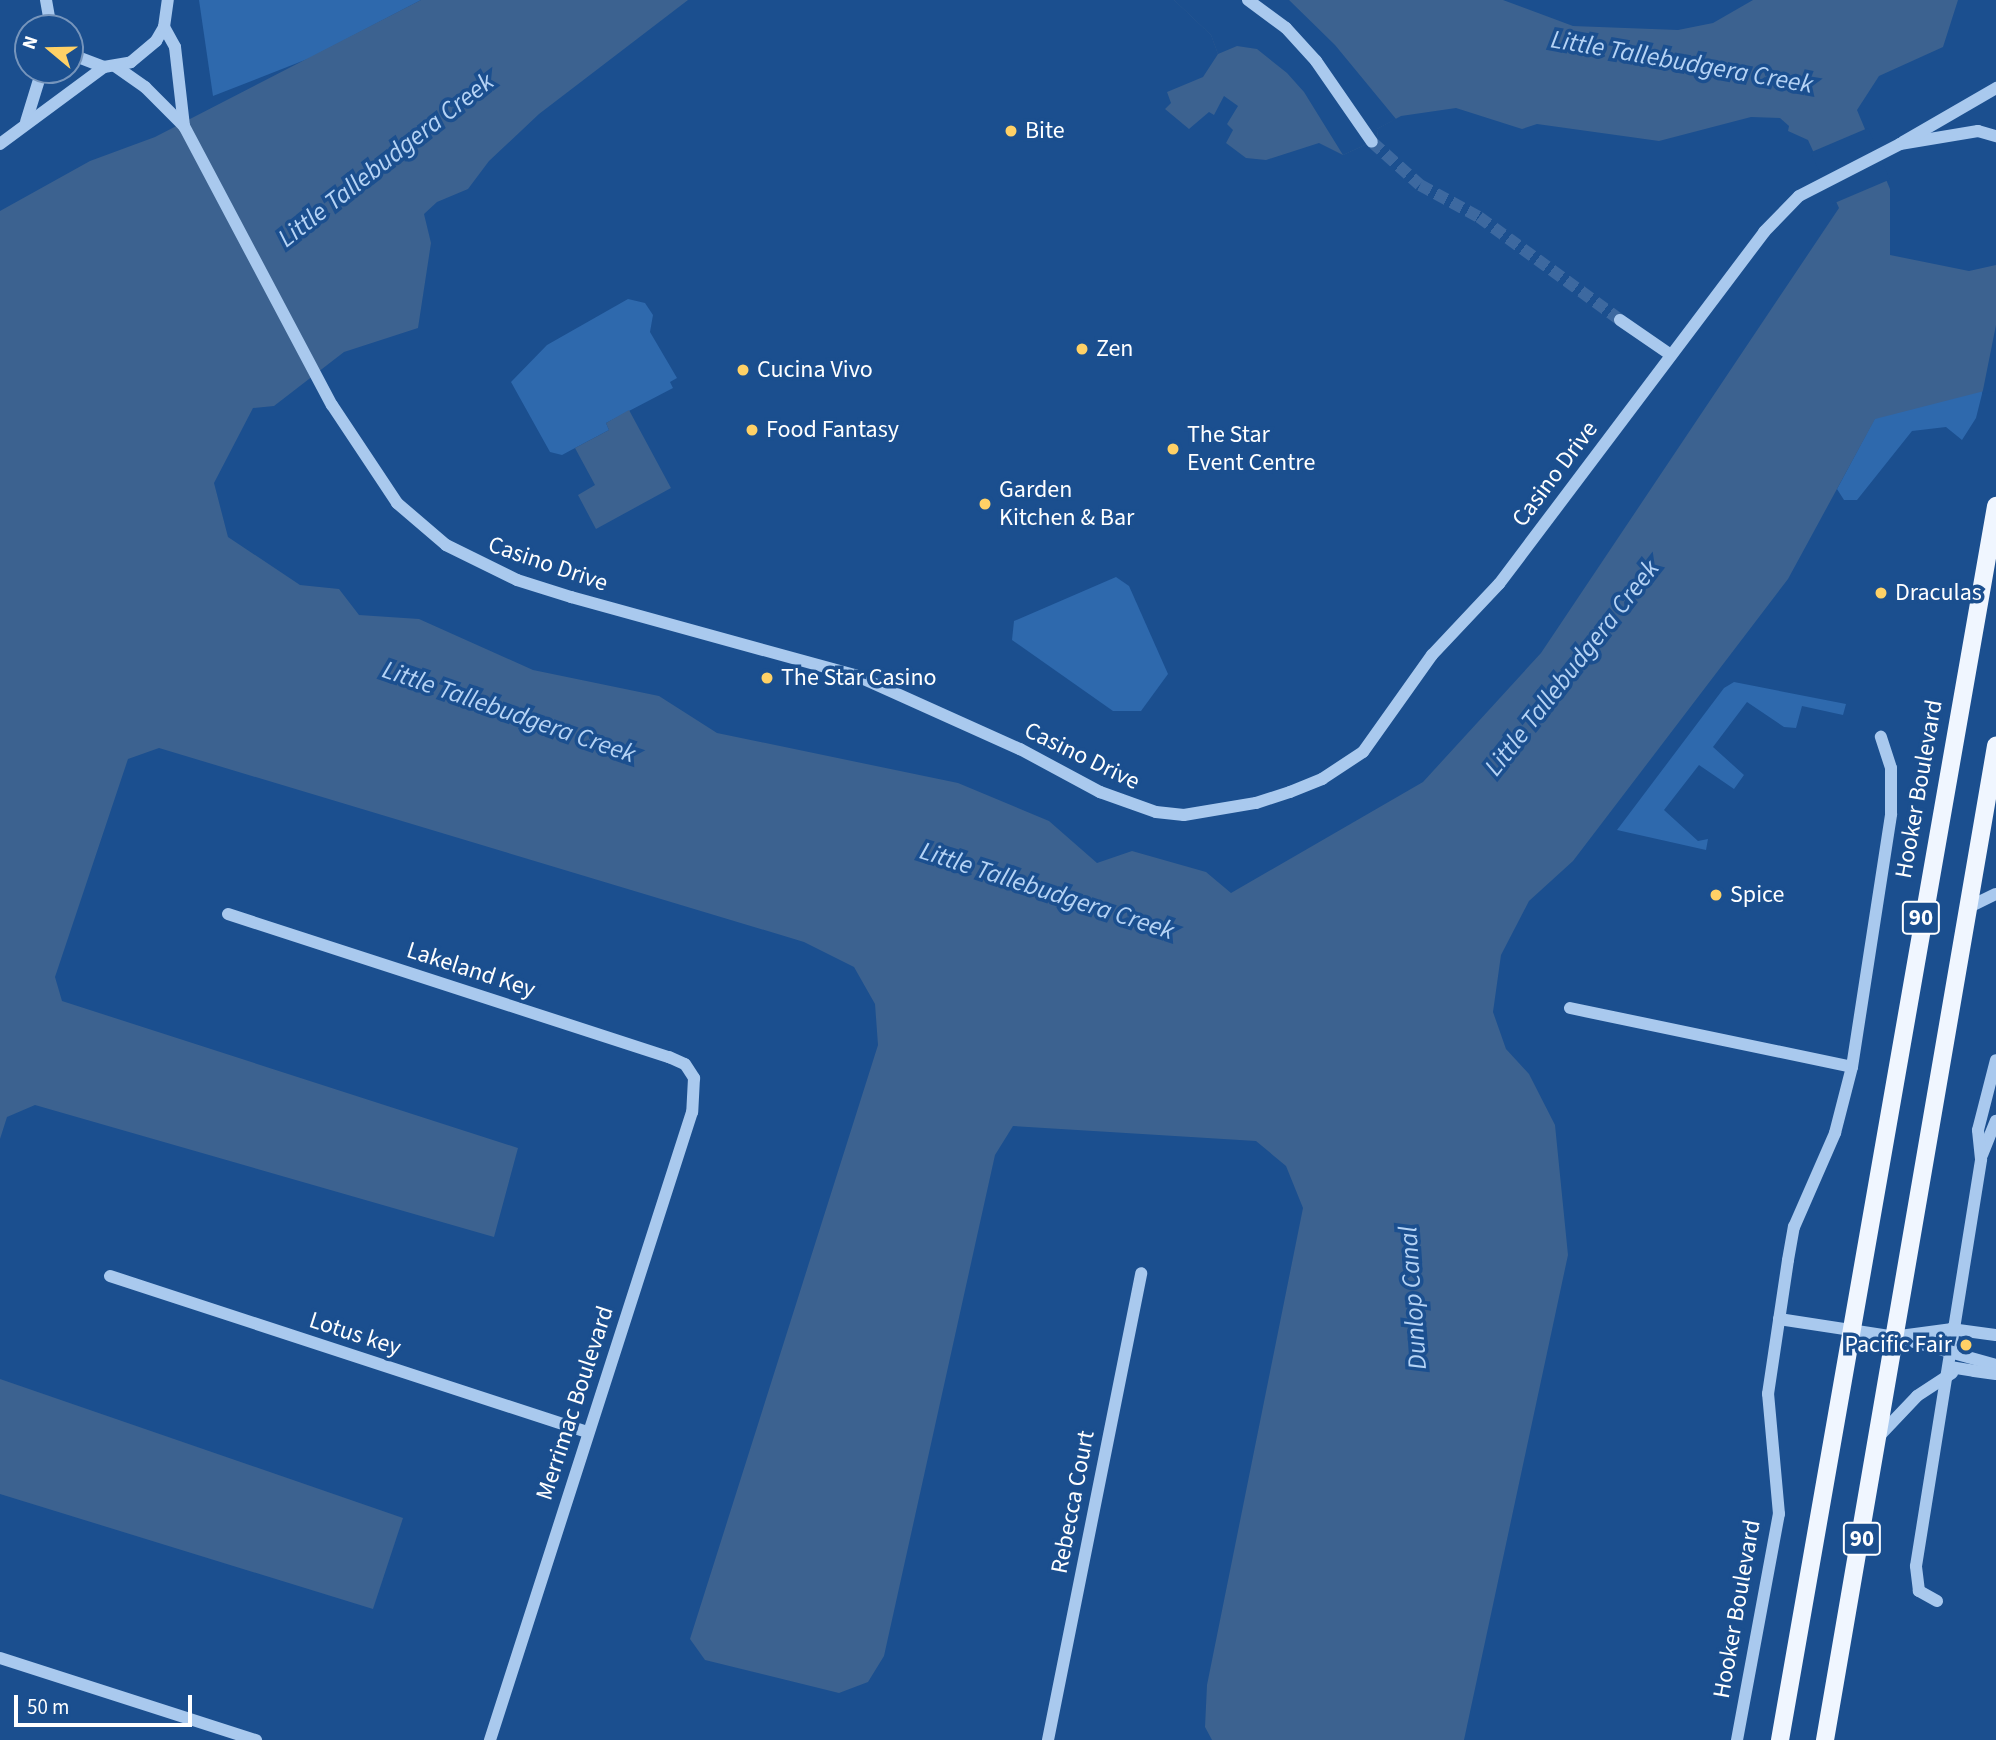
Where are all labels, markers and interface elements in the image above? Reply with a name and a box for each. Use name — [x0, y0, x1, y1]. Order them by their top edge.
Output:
north arrow — [14, 14, 84, 84]
water label: Little Tallebudgera Creek — [1549, 24, 1815, 100]
text: N — [16, 32, 45, 53]
water label: Little Tallebudgera Creek — [272, 66, 500, 254]
place label: Bite — [1025, 117, 1065, 145]
marker: Bite — [1003, 123, 1019, 139]
place label: Zen — [1096, 335, 1133, 363]
marker: Zen — [1074, 341, 1090, 357]
place label: Cucina Vivo — [757, 356, 873, 384]
marker: Cucina Vivo — [735, 362, 751, 378]
place label: Food Fantasy — [766, 416, 899, 444]
street label: Casino Drive — [1506, 416, 1604, 532]
place label: The Star Event Centre — [1187, 421, 1315, 477]
marker: Food Fantasy — [744, 422, 760, 438]
marker: The Star Event Centre — [1165, 441, 1181, 457]
place label: Garden Kitchen & Bar — [999, 476, 1134, 532]
marker: Garden Kitchen & Bar — [977, 496, 993, 512]
street label: Casino Drive — [484, 530, 612, 598]
water label: Little Tallebudgera Creek — [1478, 554, 1666, 782]
place label: Draculas — [1895, 579, 1982, 607]
marker: Draculas — [1873, 585, 1889, 601]
water label: Little Tallebudgera Creek — [378, 654, 640, 770]
place label: The Star Casino — [781, 664, 937, 692]
marker: The Star Casino — [759, 670, 775, 686]
street label: Hooker Boulevard — [1889, 698, 1949, 880]
street label: Casino Drive — [1020, 716, 1144, 796]
water label: Little Tallebudgera Creek — [916, 835, 1178, 947]
place label: Spice — [1730, 881, 1784, 909]
marker: Spice — [1708, 887, 1724, 903]
road number: 90 — [1902, 898, 1940, 937]
street label: Lakeland Key — [403, 936, 539, 1004]
water label: Dunlop Canal — [1392, 1225, 1434, 1371]
street label: Merrimac Boulevard — [530, 1302, 620, 1504]
street label: Lotus key — [306, 1306, 404, 1362]
place label: Pacific Fair — [1844, 1331, 1952, 1359]
marker: Pacific Fair — [1958, 1337, 1974, 1353]
street label: Rebecca Court — [1045, 1428, 1101, 1576]
street label: Hooker Boulevard — [1707, 1518, 1767, 1700]
road number: 90 — [1843, 1520, 1881, 1558]
scale bar — [18, 1680, 196, 1724]
text: 50 m — [27, 1692, 69, 1722]

